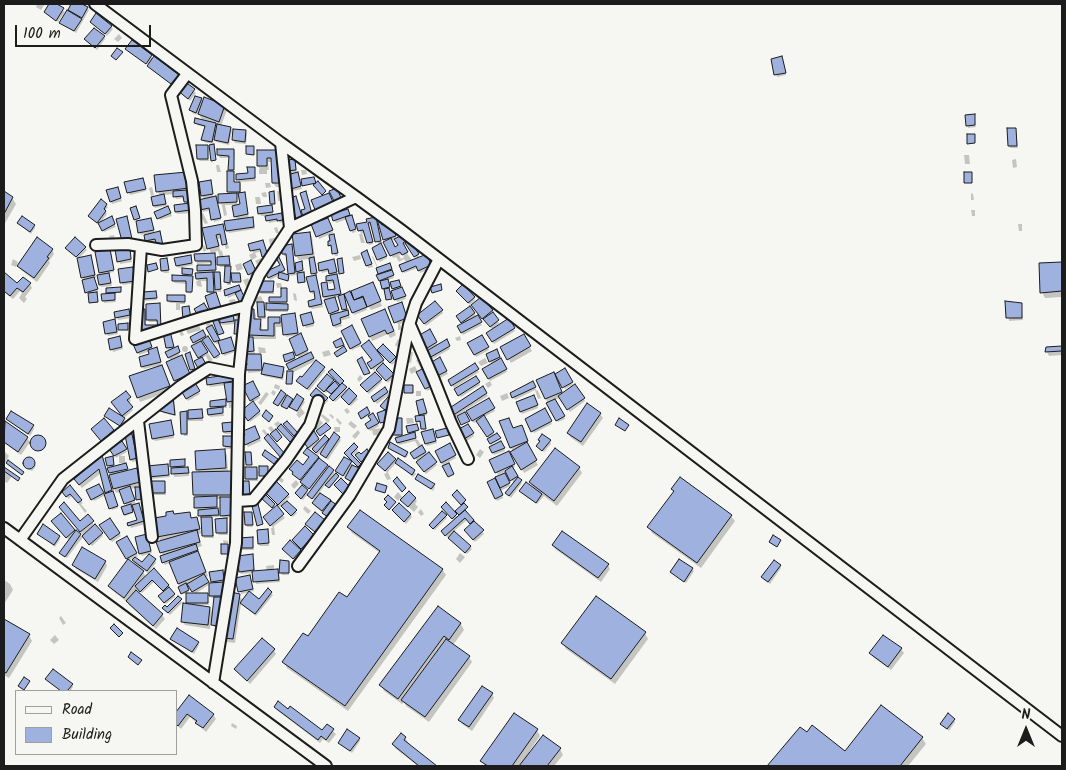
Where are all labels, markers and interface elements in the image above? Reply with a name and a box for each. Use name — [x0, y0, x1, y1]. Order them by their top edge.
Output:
scale bar — [18, 15, 154, 47]
text: 100 m — [23, 22, 61, 46]
legend — [15, 690, 178, 755]
text: Road — [62, 698, 92, 722]
text: N — [1022, 704, 1030, 726]
north arrow — [1001, 705, 1051, 755]
text: Building — [62, 723, 112, 747]

